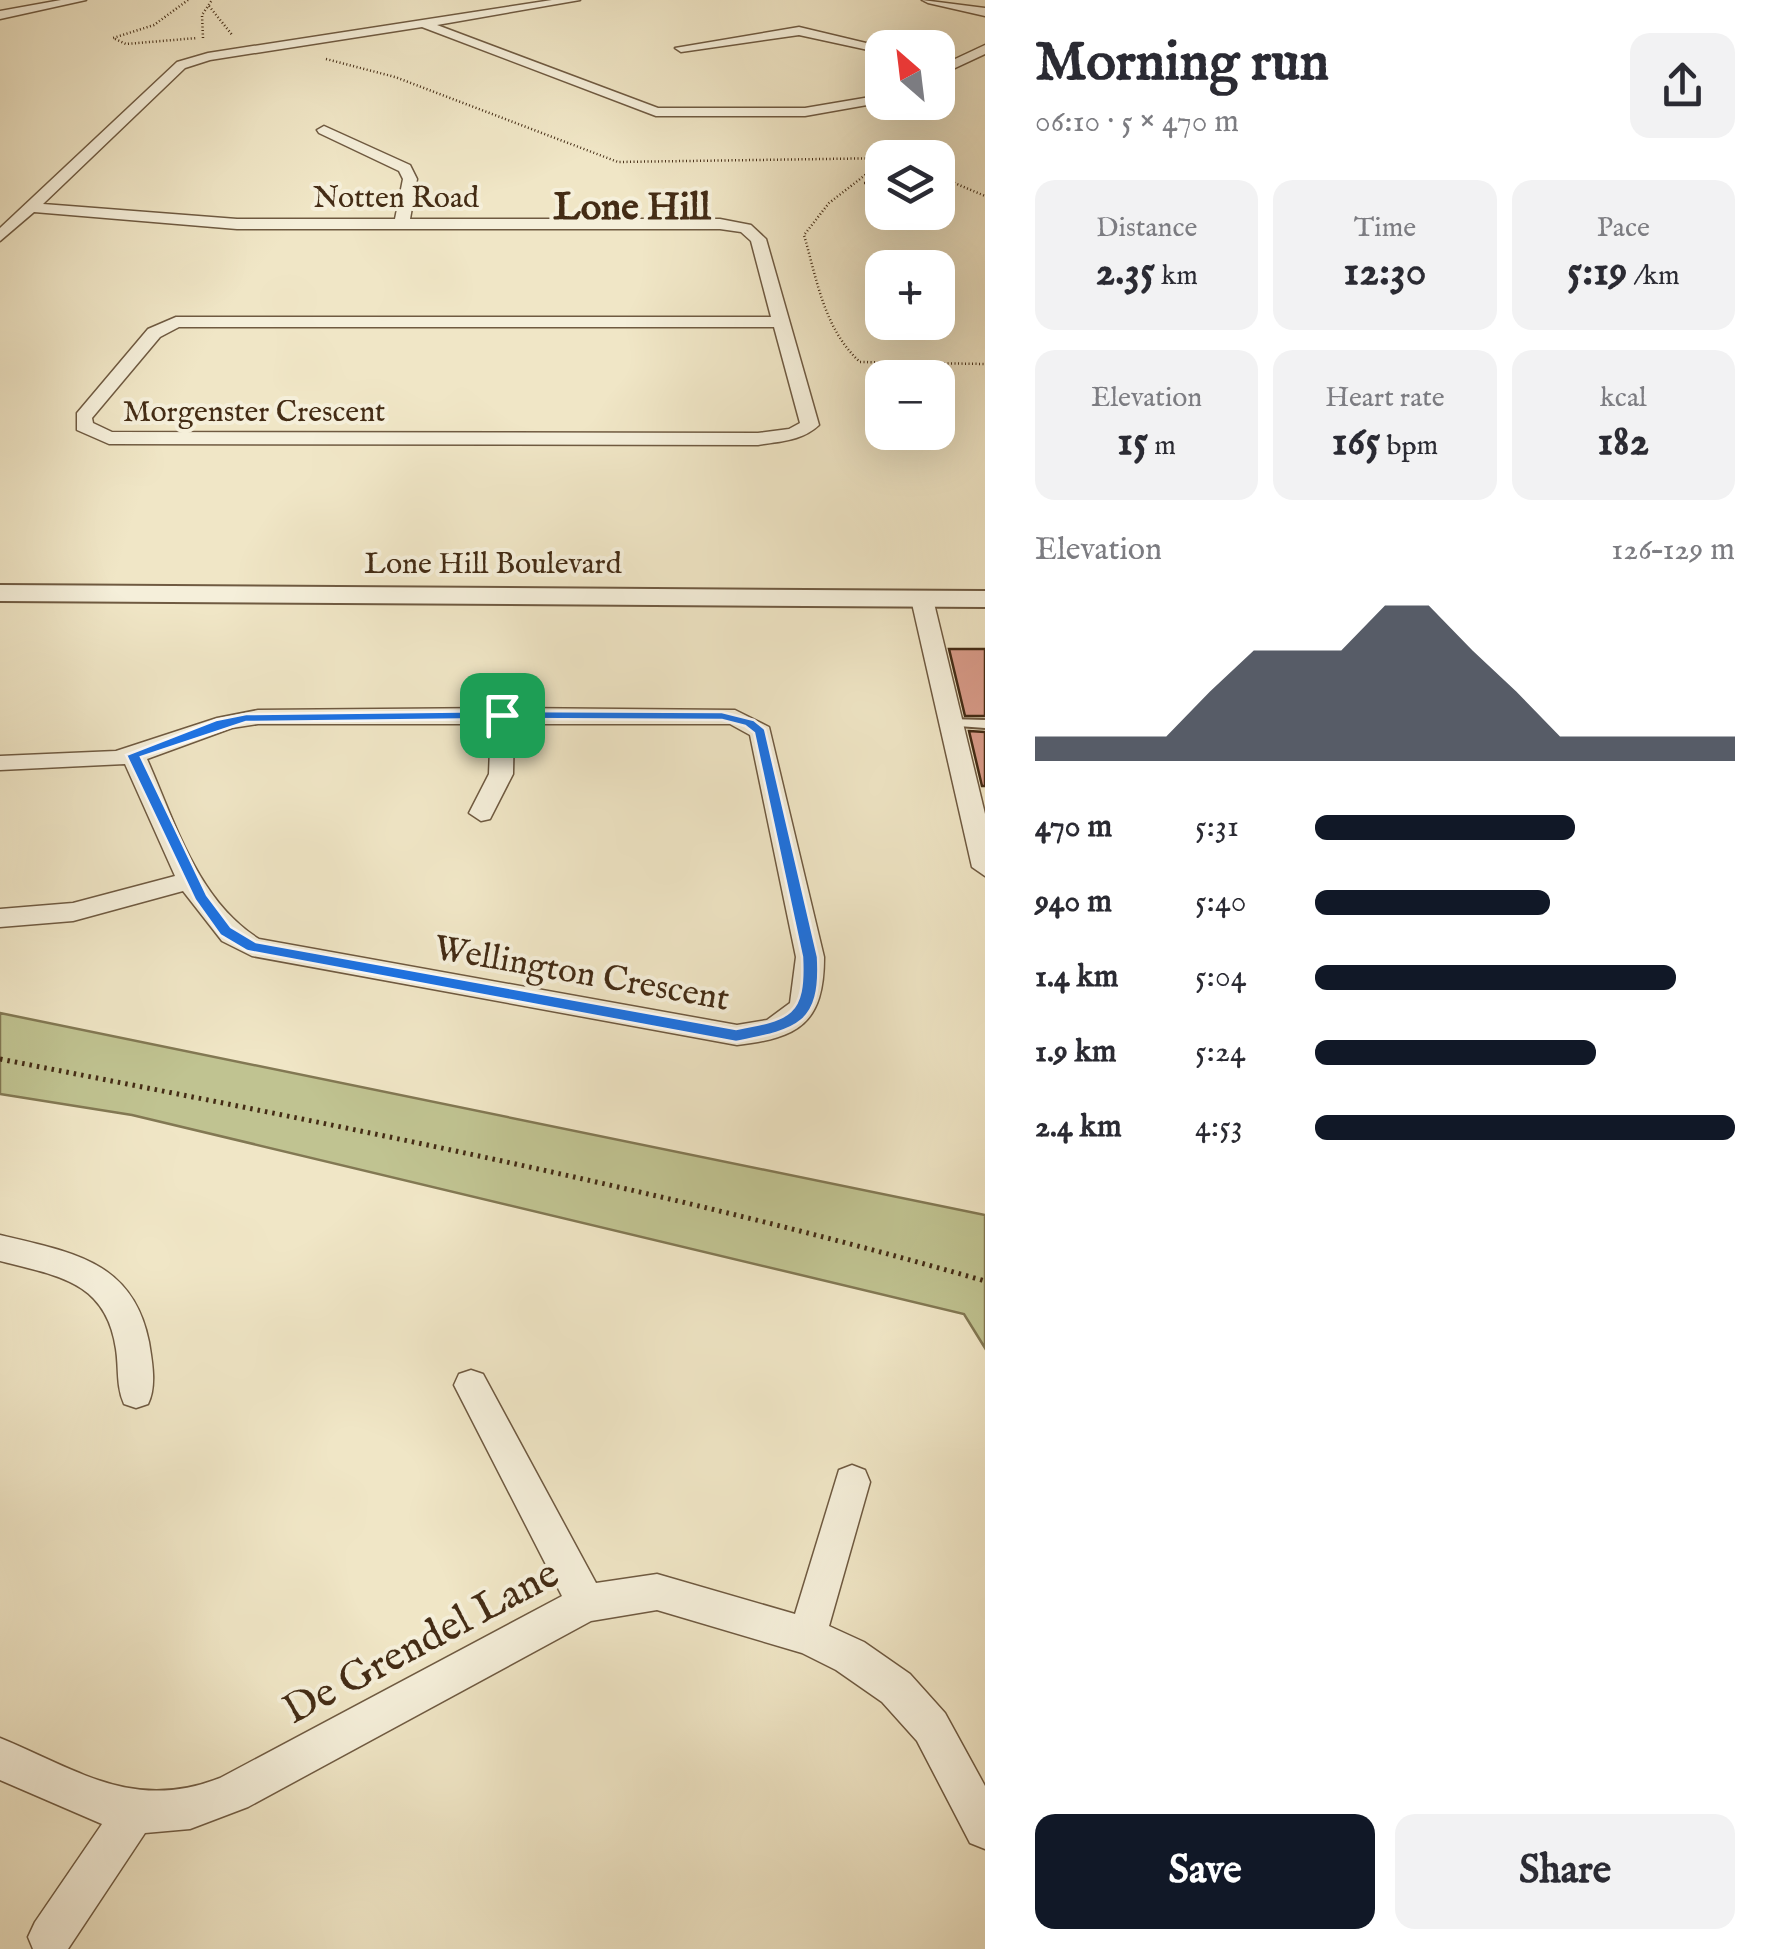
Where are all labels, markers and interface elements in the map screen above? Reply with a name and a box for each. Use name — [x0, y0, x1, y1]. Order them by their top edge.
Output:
text: Morning run — [1035, 29, 1329, 99]
north arrow — [865, 30, 955, 120]
map controls — [865, 30, 955, 450]
button: share — [1630, 33, 1735, 138]
text: 06:10 · 5 × 470 m — [1035, 102, 1239, 143]
button: layers — [865, 140, 955, 230]
street label: Notten Road — [313, 180, 480, 218]
district label: Lone Hill — [553, 185, 711, 233]
text: Distance — [1096, 211, 1197, 246]
text: Time — [1354, 211, 1416, 246]
text: Pace — [1597, 211, 1650, 246]
text: 2.35 — [1095, 246, 1155, 299]
text: 12:30 — [1344, 246, 1426, 299]
text: 5:19 — [1567, 246, 1627, 299]
button: + — [865, 250, 955, 340]
text: km — [1155, 259, 1198, 294]
text: /km — [1627, 259, 1680, 294]
button: − — [865, 360, 955, 450]
text: Elevation — [1091, 381, 1202, 416]
text: Heart rate — [1325, 381, 1445, 416]
text: kcal — [1600, 381, 1647, 416]
street label: Morgenster Crescent — [123, 394, 385, 432]
text: 15 — [1117, 416, 1148, 469]
text: 165 — [1332, 416, 1380, 469]
text: 182 — [1597, 416, 1649, 469]
text: m — [1148, 429, 1176, 464]
text: bpm — [1380, 429, 1438, 464]
text: Elevation — [1035, 530, 1162, 571]
text: 126–129 m — [1611, 530, 1735, 571]
street label: Lone Hill Boulevard — [364, 546, 623, 584]
pin — [460, 673, 545, 758]
icon: arrive — [475, 688, 530, 743]
text: 470 m — [1035, 807, 1112, 848]
text: 5:31 — [1195, 807, 1239, 848]
text: 940 m — [1035, 882, 1112, 923]
text: 5:40 — [1195, 882, 1246, 923]
street label: Wellington Crescent — [431, 926, 733, 1023]
text: 1.4 km — [1035, 957, 1119, 998]
text: 5:04 — [1195, 957, 1246, 998]
text: 1.9 km — [1035, 1032, 1117, 1073]
text: 5:24 — [1195, 1032, 1246, 1073]
text: 2.4 km — [1035, 1107, 1122, 1148]
text: 4:53 — [1195, 1107, 1243, 1148]
street label: De Grendel Lane — [275, 1548, 569, 1738]
button: Save — [1035, 1814, 1375, 1929]
button: Share — [1395, 1814, 1735, 1929]

